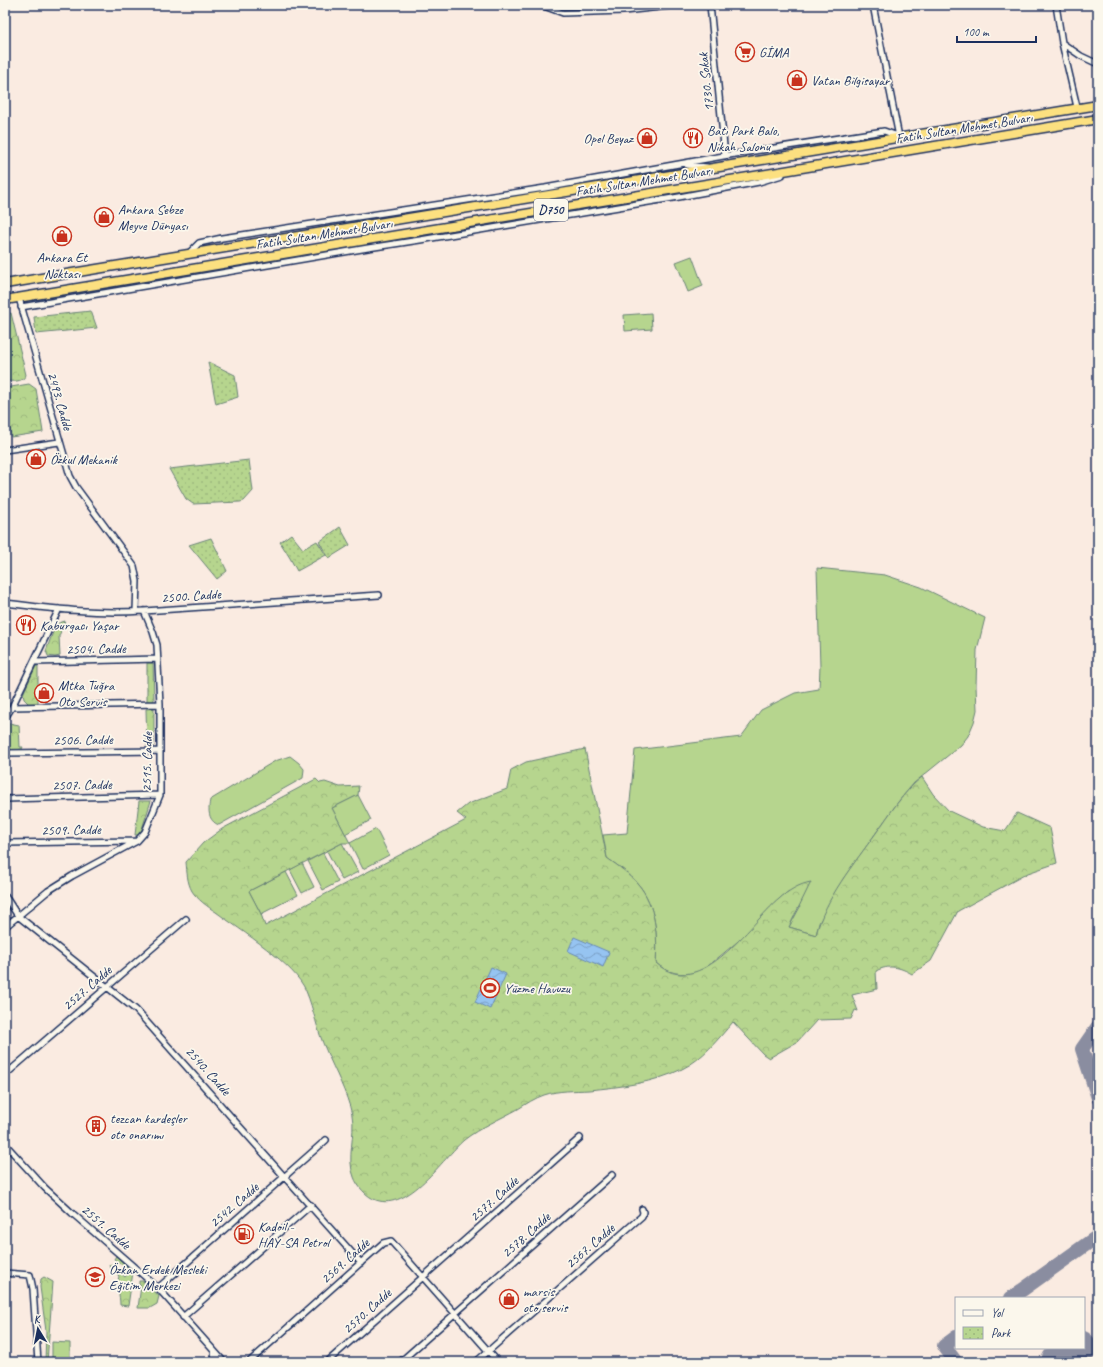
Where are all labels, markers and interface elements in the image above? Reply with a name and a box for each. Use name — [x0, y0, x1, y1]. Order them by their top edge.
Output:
scale bar — [957, 18, 1036, 44]
text: 100 m — [963, 24, 990, 40]
supermarket icon: GİMA — [734, 41, 756, 63]
place label: GİMA — [759, 44, 789, 61]
street label: 1730. Sokak — [694, 51, 718, 112]
shop icon: Vatan Bilgisayar — [786, 69, 808, 91]
place label: Vatan Bilgisayar — [811, 72, 891, 89]
street label: Fatih Sultan Mehmet Bulvarı — [895, 109, 1035, 147]
place label: Batı Park Balo, Nikah Salonu — [707, 122, 780, 155]
shop icon: Opel Beyaz — [636, 127, 658, 149]
restaurant icon: Batı Park Balo, Nikah Salonu — [682, 127, 704, 149]
place label: Opel Beyaz — [584, 130, 635, 147]
street label: Fatih Sultan Mehmet Bulvarı — [575, 162, 715, 200]
road number: D750 — [534, 199, 568, 221]
place label: Ankara Sebze Meyve Dünyası — [118, 201, 189, 234]
shop icon: Ankara Sebze Meyve Dünyası — [93, 206, 115, 228]
street label: Fatih Sultan Mehmet Bulvarı — [255, 215, 395, 253]
shop icon: Ankara Et Noktası — [51, 225, 73, 247]
place label: Ankara Et Noktası — [37, 249, 89, 282]
street label: 2493. Cadde — [44, 370, 77, 433]
shop icon: Özkul Mekanik — [25, 448, 47, 470]
place label: Özkul Mekanik — [50, 451, 118, 468]
street label: 2500. Cadde — [161, 585, 223, 607]
restaurant icon: Kaburgacı Yaşar — [15, 614, 37, 636]
place label: Kaburgacı Yaşar — [40, 617, 121, 634]
street label: 2504. Cadde — [66, 640, 127, 658]
place label: Mtka Tuğra Oto Servis — [58, 677, 115, 710]
shop icon: Mtka Tuğra Oto Servis — [33, 682, 55, 704]
street label: 2506. Cadde — [53, 731, 114, 749]
street label: 2515. Cadde — [138, 731, 156, 792]
street label: 2507. Cadde — [52, 776, 113, 794]
street label: 2509. Cadde — [41, 821, 102, 839]
street label: 2527. Cadde — [59, 961, 116, 1014]
sports icon: Yüzme Havuzu — [479, 977, 501, 999]
place label: Yüzme Havuzu — [504, 980, 571, 997]
street label: 2540. Cadde — [182, 1043, 235, 1100]
place label: tezcan kardeşler oto onarımı — [110, 1110, 188, 1143]
building icon: tezcan kardeşler oto onarımı — [85, 1115, 107, 1137]
street label: 2577. Cadde — [466, 1172, 523, 1225]
street label: 2542. Cadde — [206, 1178, 263, 1231]
street label: 2551. Cadde — [78, 1201, 135, 1254]
street label: 2578. Cadde — [498, 1208, 555, 1261]
place label: Kadoil - HAY-SA Petrol — [258, 1218, 332, 1251]
street label: 2567. Cadde — [562, 1219, 619, 1272]
fuel station icon: Kadoil - HAY-SA Petrol — [233, 1223, 255, 1245]
street label: 2569. Cadde — [317, 1234, 374, 1287]
place label: Özkan Erdek Mesleki Eğitim Merkezi — [109, 1261, 209, 1294]
school or university icon: Özkan Erdek Mesleki Eğitim Merkezi — [84, 1266, 106, 1288]
place label: marsis oto servis — [523, 1283, 569, 1316]
street label: 2570. Cadde — [339, 1284, 396, 1337]
shop icon: marsis oto servis — [498, 1288, 520, 1310]
legend — [955, 1297, 1085, 1349]
text: Yol — [991, 1305, 1005, 1321]
north arrow — [18, 1309, 58, 1349]
text: K — [32, 1311, 43, 1327]
text: Park — [991, 1325, 1012, 1341]

